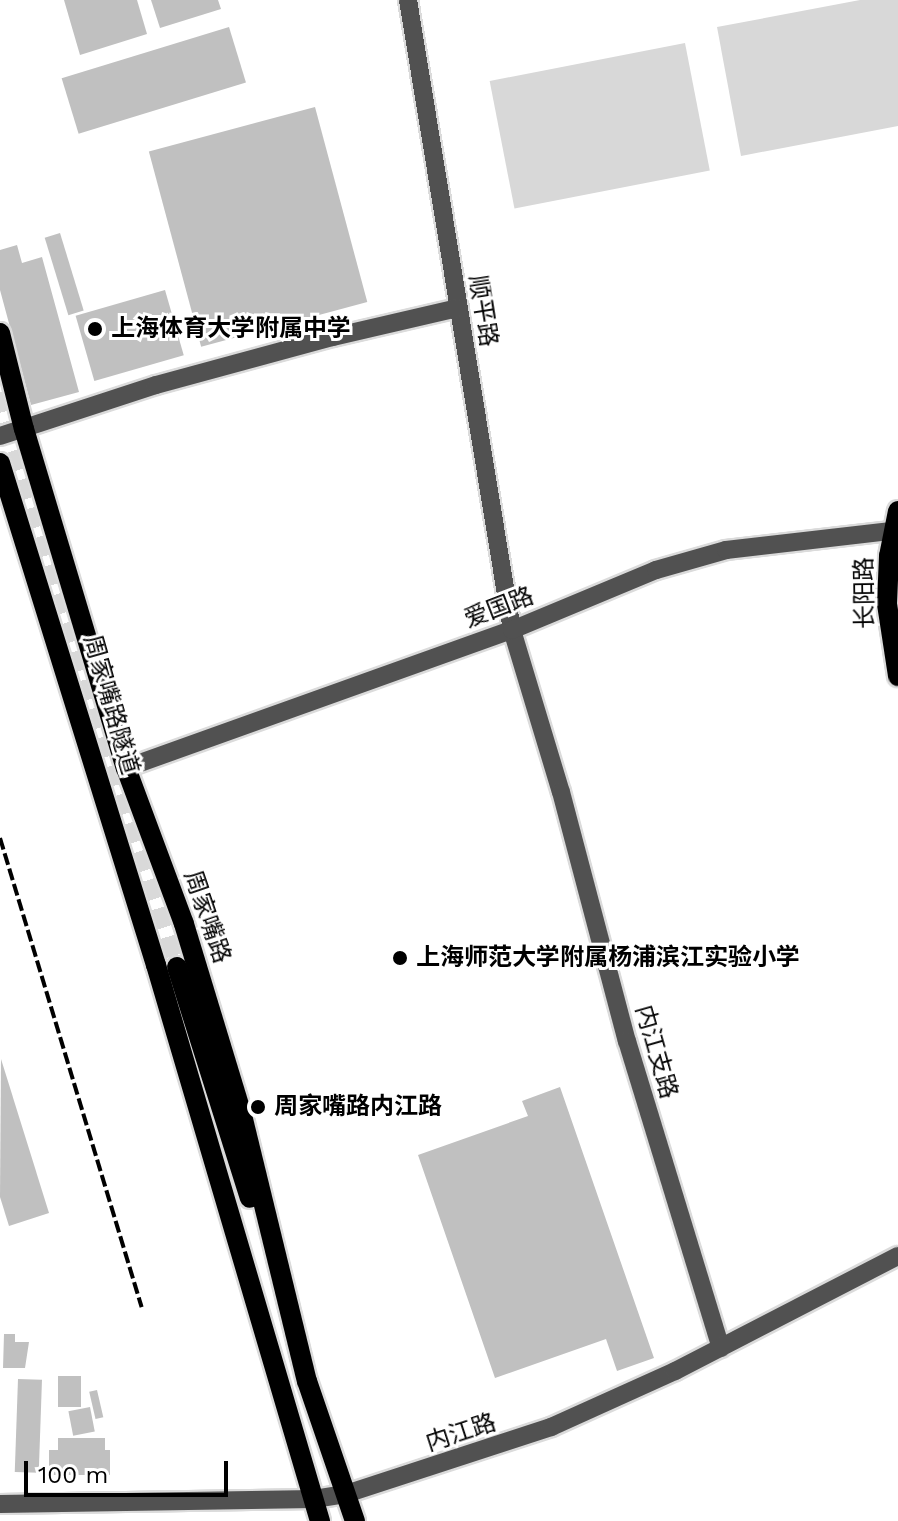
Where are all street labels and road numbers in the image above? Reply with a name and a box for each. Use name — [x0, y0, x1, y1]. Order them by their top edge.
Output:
street label: 顺平路 — [463, 273, 503, 349]
street label: 长阳路 — [850, 557, 880, 629]
street label: 爱国路 — [460, 582, 538, 634]
street label: 周家嘴路隧道 — [77, 632, 145, 778]
street label: 周家嘴路 — [178, 867, 236, 967]
street label: 内江支路 — [629, 1002, 683, 1102]
street label: 内江路 — [422, 1408, 500, 1458]

